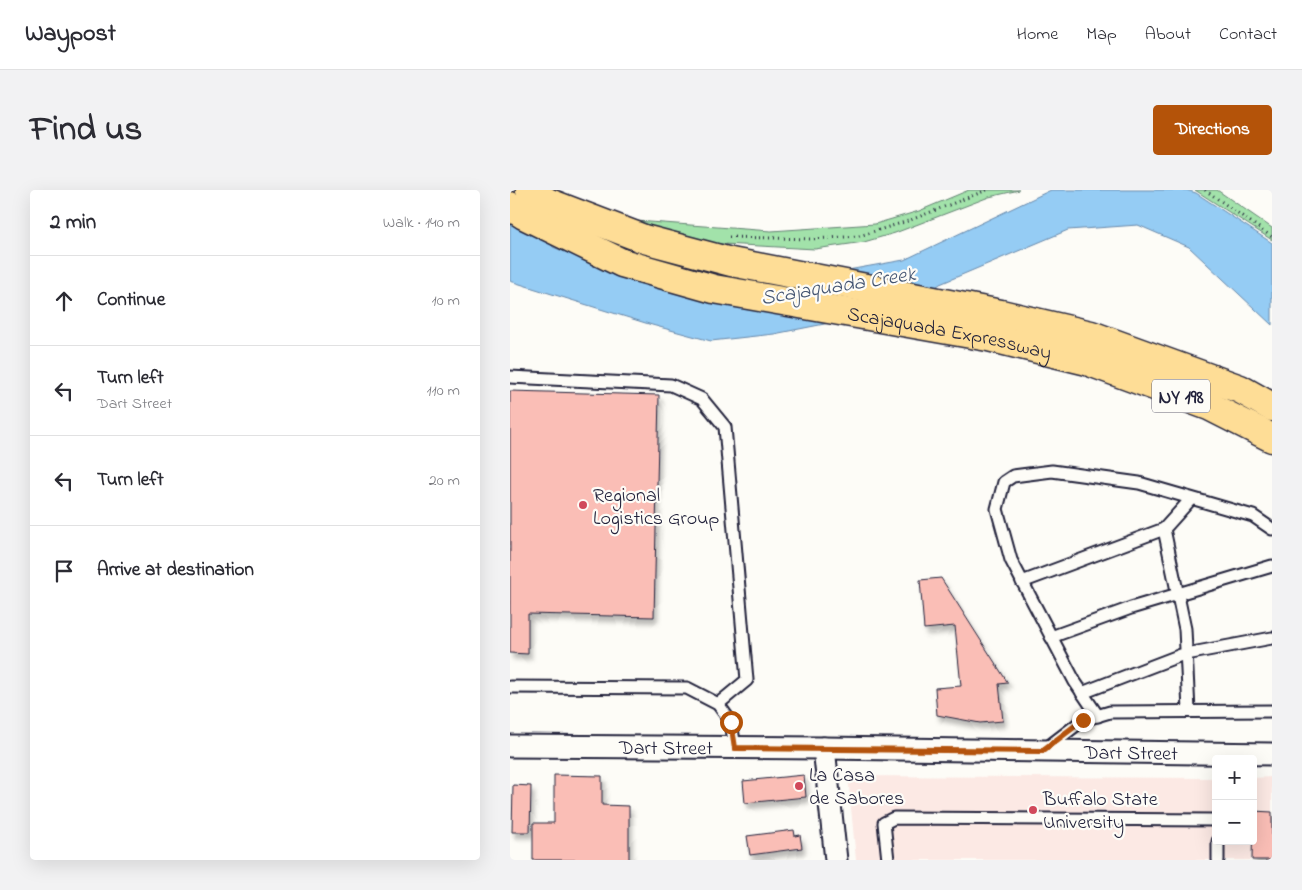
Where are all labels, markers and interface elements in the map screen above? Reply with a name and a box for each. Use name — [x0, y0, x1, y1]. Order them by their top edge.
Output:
text: Waypost — [25, 17, 116, 52]
text: Home — [1017, 22, 1058, 48]
text: Map — [1086, 22, 1117, 48]
text: About — [1145, 22, 1191, 48]
text: Contact — [1219, 22, 1277, 48]
text: Find us — [30, 105, 142, 156]
button: Directions — [1153, 105, 1272, 155]
text: 2 min — [50, 208, 96, 238]
text: Walk · 140 m — [383, 211, 460, 235]
water label: Scajaquada Creek — [759, 260, 919, 314]
icon: ahead — [50, 287, 78, 315]
text: Continue — [97, 287, 165, 314]
text: 10 m — [432, 289, 460, 313]
street label: Scajaquada Expressway — [845, 301, 1054, 369]
text: Turn left — [97, 365, 164, 392]
icon: left — [50, 377, 78, 405]
text: 110 m — [426, 379, 460, 403]
road number: NY 198 — [1152, 380, 1210, 412]
text: Dart Street — [97, 392, 172, 416]
icon: left — [50, 467, 78, 495]
text: Turn left — [97, 467, 164, 494]
text: 20 m — [429, 469, 460, 493]
place label: Regional Logistics Group — [593, 482, 719, 535]
marker: Regional Logistics Group — [577, 499, 589, 511]
icon: arrive — [50, 557, 78, 585]
text: Arrive at destination — [97, 557, 254, 584]
route end — [1072, 709, 1095, 732]
route start — [720, 711, 743, 734]
street label: Dart Street — [618, 735, 713, 764]
street label: Dart Street — [1083, 739, 1178, 770]
map controls — [1212, 755, 1257, 845]
button: + — [1212, 755, 1257, 800]
place label: La Casa de Sabores — [809, 762, 904, 814]
marker: La Casa de Sabores — [793, 780, 805, 792]
place label: Buffalo State University — [1042, 786, 1158, 838]
button: − — [1212, 800, 1257, 845]
marker: Buffalo State University — [1027, 804, 1039, 816]

